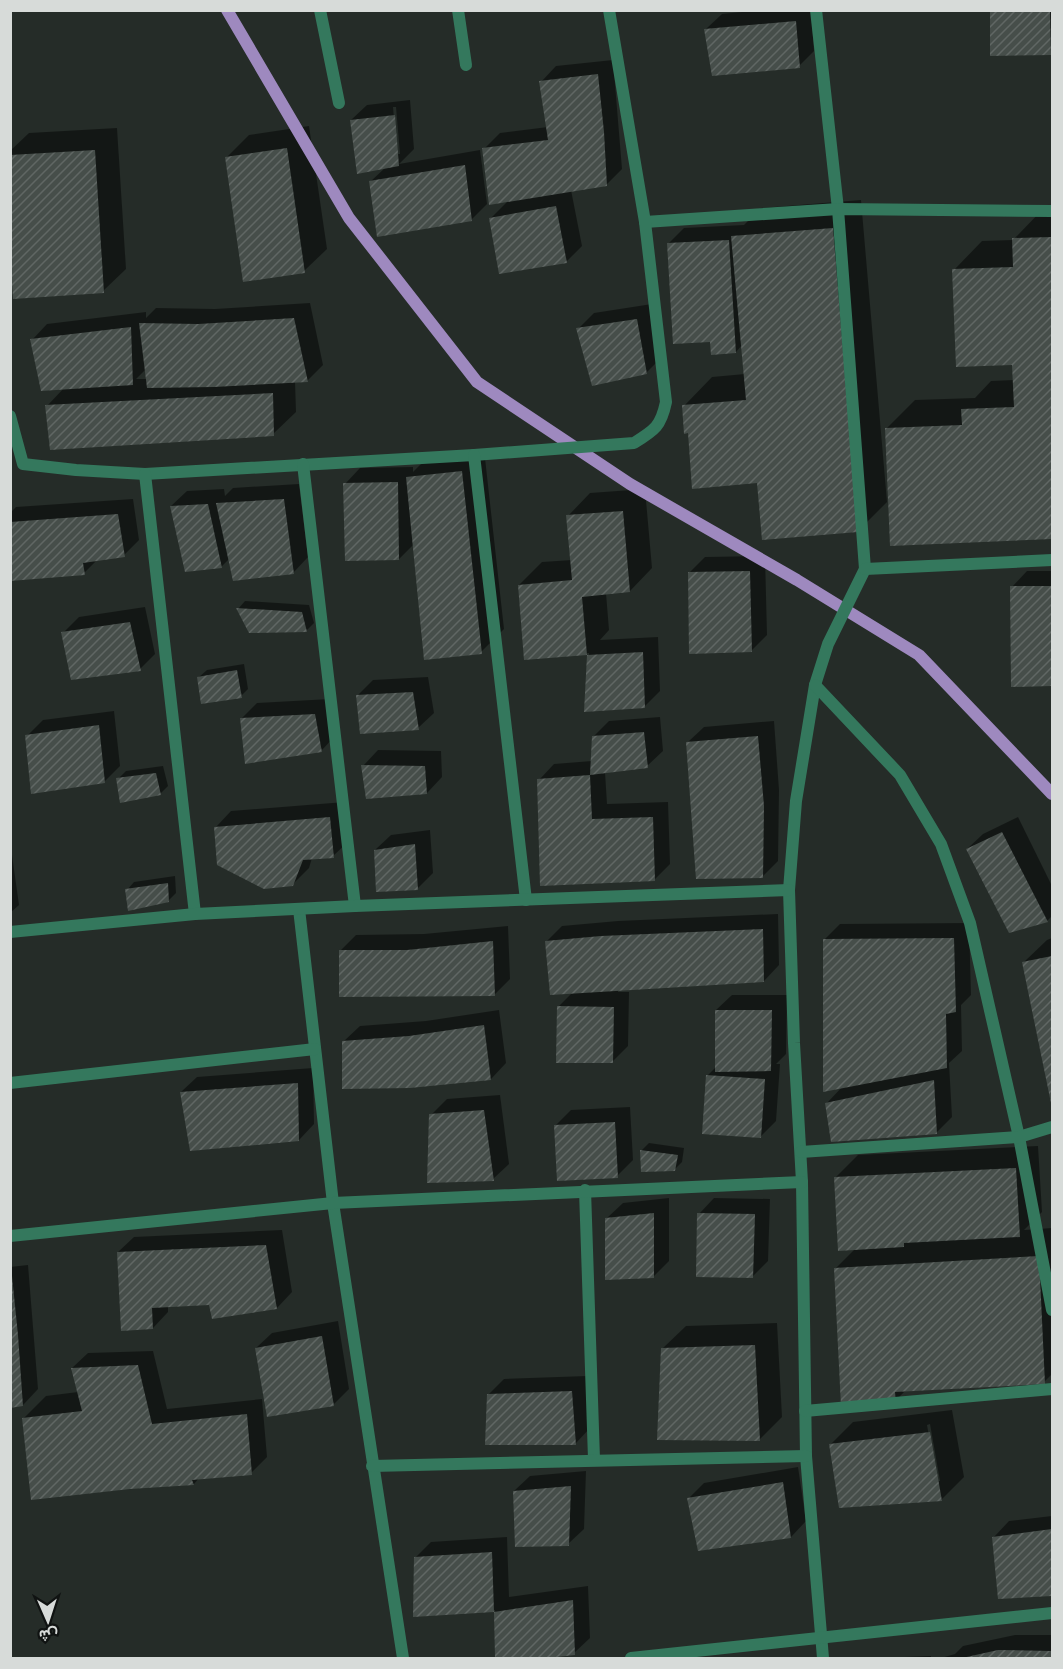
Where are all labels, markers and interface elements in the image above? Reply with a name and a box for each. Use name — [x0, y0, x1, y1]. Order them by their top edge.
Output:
north arrow — [18, 1591, 78, 1651]
text: ش — [39, 1625, 59, 1645]

